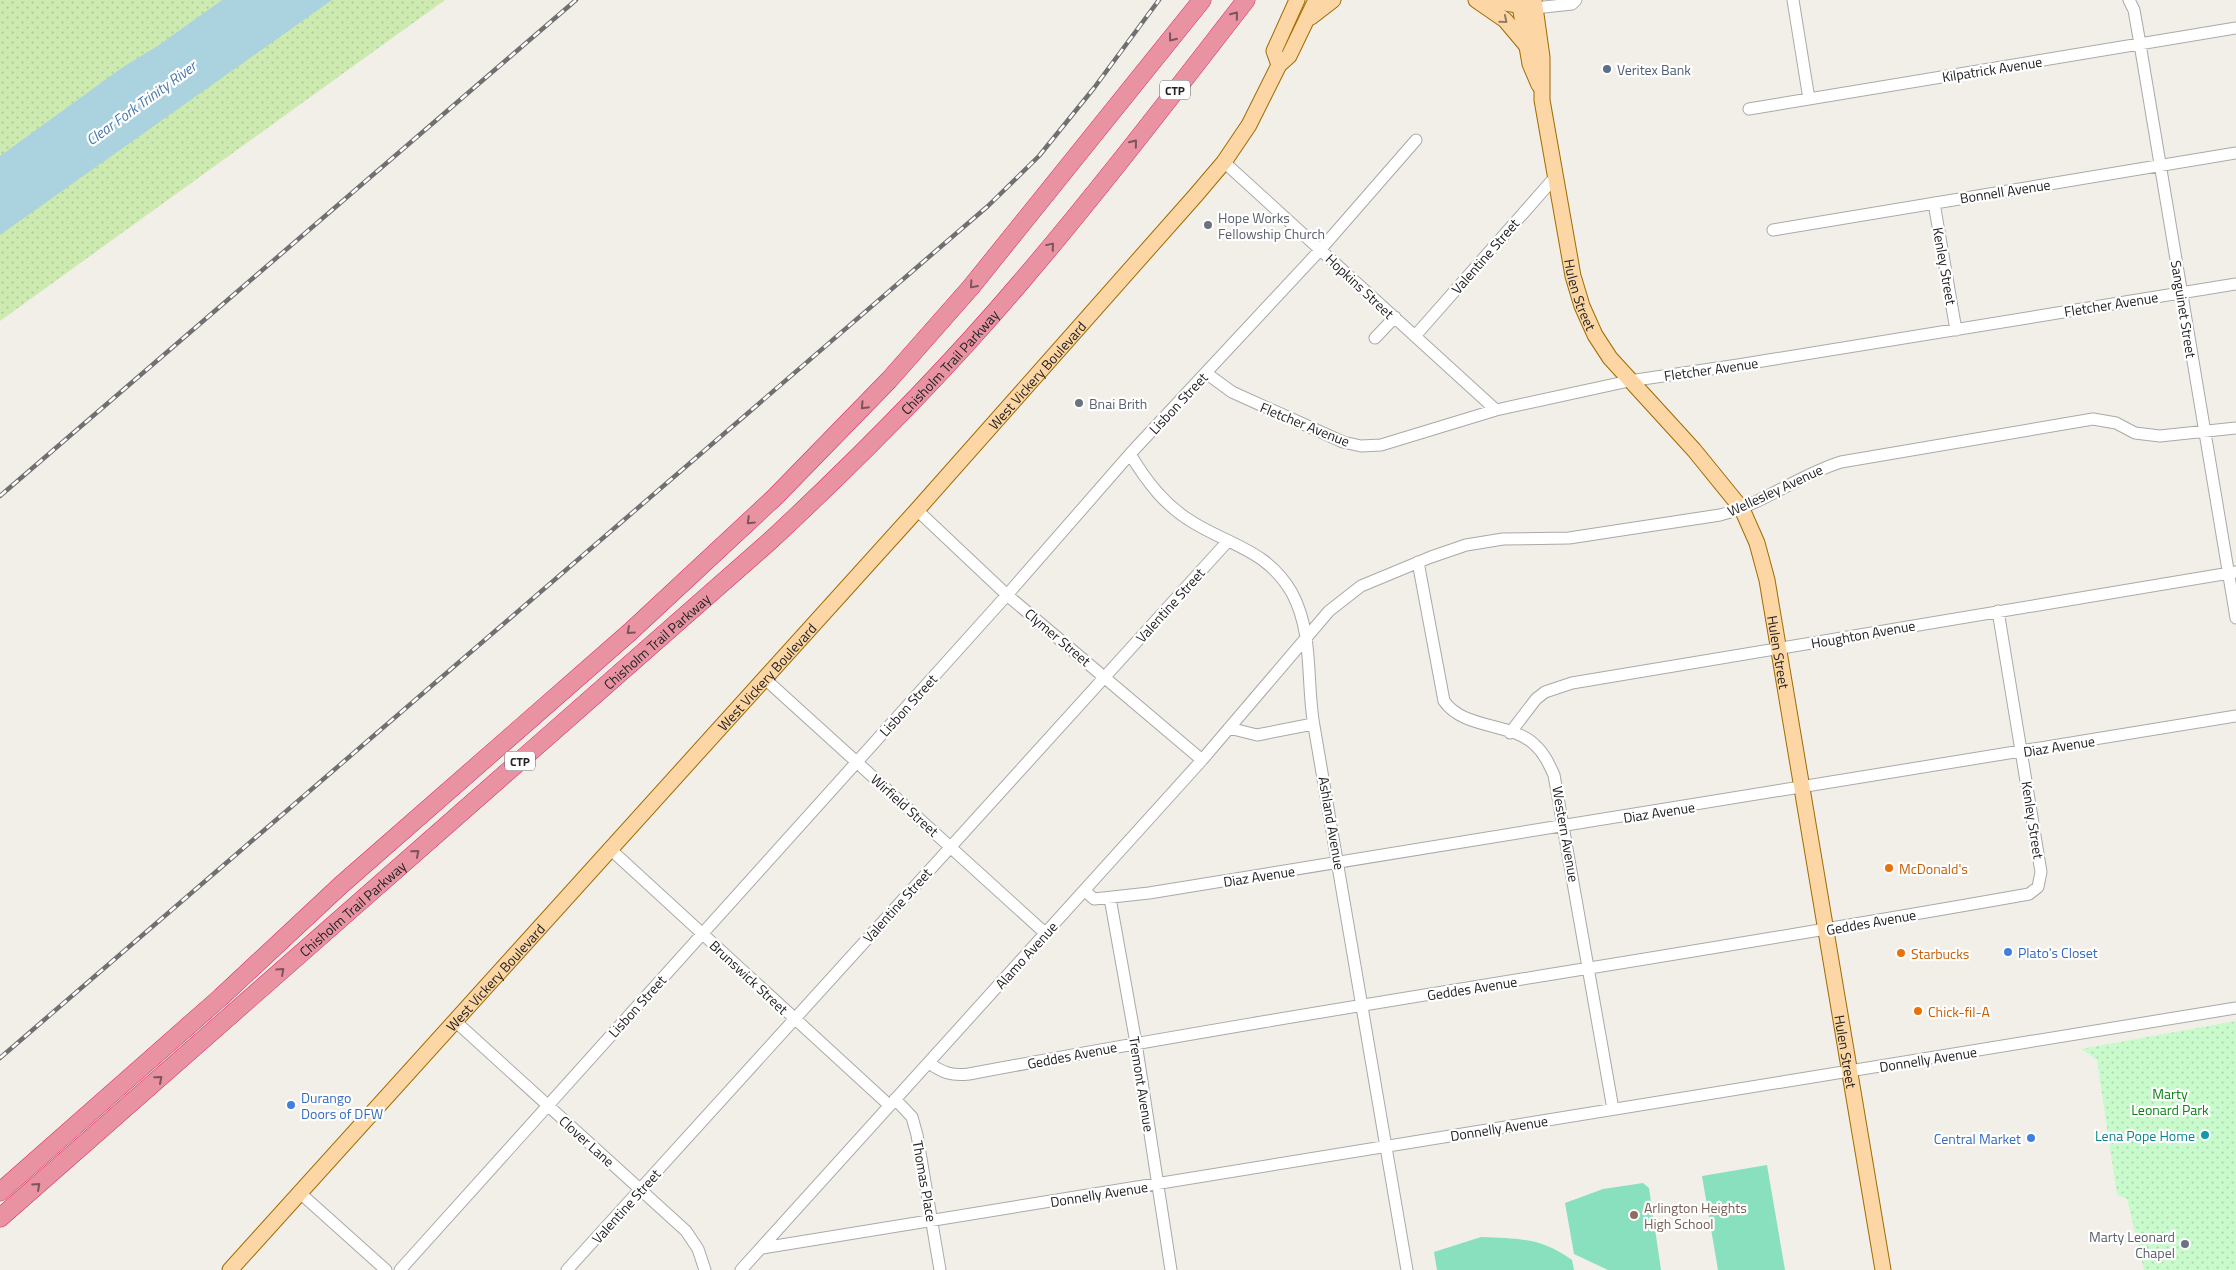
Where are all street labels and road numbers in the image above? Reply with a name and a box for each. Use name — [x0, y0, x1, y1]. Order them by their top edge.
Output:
street label: Kilpatrick Avenue — [1940, 51, 2044, 87]
road number: CTP — [1160, 80, 1190, 100]
street label: Bonnell Avenue — [1958, 173, 2052, 209]
street label: Valentine Street — [1446, 213, 1524, 298]
street label: Kenley Street — [1928, 226, 1962, 307]
street label: Hopkins Street — [1321, 249, 1399, 323]
street label: Hulen Street — [1560, 257, 1602, 334]
street label: Sanguinet Street — [2166, 259, 2202, 359]
street label: Fletcher Avenue — [2062, 286, 2160, 322]
street label: Chisholm Trail Parkway — [895, 304, 1003, 419]
street label: West Vickery Boulevard — [983, 316, 1091, 434]
street label: Fletcher Avenue — [1663, 352, 1759, 386]
street label: Lisbon Street — [1144, 367, 1212, 439]
street label: Fletcher Avenue — [1257, 396, 1353, 452]
street label: Wellesley Avenue — [1724, 459, 1826, 521]
street label: Valentine Street — [1131, 563, 1209, 647]
street label: Chisholm Trail Parkway — [598, 588, 715, 694]
street label: Clymer Street — [1020, 603, 1096, 671]
street label: Hulen Street — [1763, 614, 1796, 690]
street label: Houghton Avenue — [1809, 614, 1917, 654]
street label: West Vickery Boulevard — [712, 618, 821, 735]
street label: Lisbon Street — [874, 669, 942, 741]
street label: Diaz Avenue — [2022, 730, 2096, 762]
road number: CTP — [505, 751, 535, 770]
street label: Wirfield Street — [866, 769, 944, 841]
street label: Ashland Avenue — [1313, 775, 1351, 871]
street label: Kenley Street — [2016, 780, 2050, 860]
street label: Western Avenue — [1547, 784, 1585, 884]
street label: Diaz Avenue — [1622, 796, 1696, 828]
street label: Chisholm Trail Parkway — [294, 855, 411, 961]
street label: Diaz Avenue — [1222, 860, 1296, 892]
street label: Valentine Street — [858, 863, 936, 947]
street label: Geddes Avenue — [1824, 904, 1918, 940]
street label: Alamo Avenue — [990, 917, 1062, 993]
street label: West Vickery Boulevard — [441, 918, 549, 1035]
street label: Brunswick Street — [705, 935, 793, 1019]
street label: Lisbon Street — [603, 970, 671, 1042]
street label: Geddes Avenue — [1425, 971, 1519, 1005]
street label: Hulen Street — [1830, 1013, 1863, 1090]
street label: Tremont Avenue — [1124, 1035, 1160, 1133]
street label: Geddes Avenue — [1025, 1036, 1119, 1074]
street label: Donnelly Avenue — [1878, 1041, 1978, 1077]
street label: Clover Lane — [555, 1110, 619, 1172]
street label: Donnelly Avenue — [1449, 1110, 1549, 1146]
street label: Thomas Place — [908, 1139, 942, 1223]
street label: Valentine Street — [587, 1164, 665, 1248]
street label: Donnelly Avenue — [1049, 1176, 1149, 1212]

